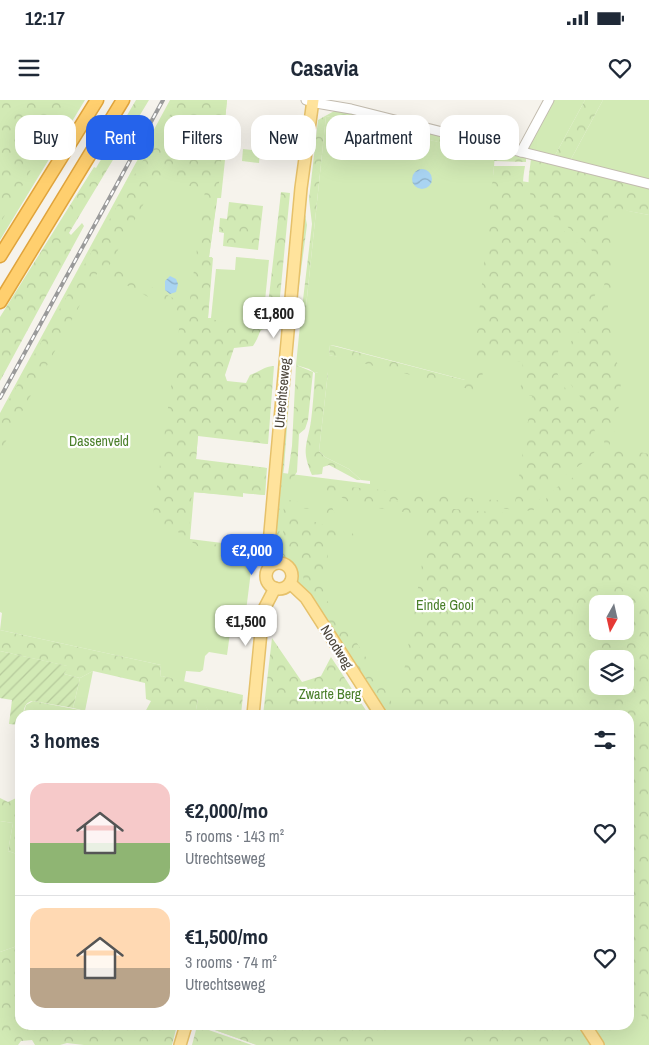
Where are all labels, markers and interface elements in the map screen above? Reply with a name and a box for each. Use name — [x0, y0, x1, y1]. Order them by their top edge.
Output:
text: 12:17 — [25, 5, 65, 31]
text: Casavia — [290, 53, 359, 83]
icon: menu — [15, 54, 43, 82]
icon: heart — [606, 54, 634, 82]
chip: Buy — [15, 115, 76, 160]
chip: Rent — [86, 115, 154, 160]
chip: Filters — [164, 115, 241, 160]
chip: New — [251, 115, 316, 160]
chip: Apartment — [326, 115, 430, 160]
chip: House — [440, 115, 519, 160]
pin: €1,800 — [233, 296, 315, 339]
text: €1,800 — [254, 302, 294, 324]
street label: Utrechtseweg — [270, 357, 294, 429]
park label: Dassenveld — [69, 432, 129, 450]
pin: €2,000 — [211, 534, 293, 576]
text: €2,000 — [232, 539, 272, 561]
north arrow — [589, 595, 634, 640]
map controls — [589, 595, 634, 695]
park label: Einde Gooi — [416, 596, 474, 614]
pin: €1,500 — [205, 604, 287, 647]
text: €1,500 — [226, 610, 266, 632]
street label: Noodweg — [317, 622, 358, 673]
button: layers — [589, 650, 634, 695]
park label: Zwarte Berg — [299, 685, 362, 703]
text: 3 homes — [30, 726, 100, 755]
icon: filters — [591, 726, 619, 754]
text: €2,000/mo — [185, 796, 268, 825]
icon: home — [70, 803, 130, 863]
icon: heart — [591, 819, 619, 847]
text: 5 rooms · 143 m² — [185, 825, 284, 847]
text: Utrechtseweg — [185, 847, 265, 869]
text: €1,500/mo — [185, 922, 268, 951]
icon: home — [70, 928, 130, 988]
icon: heart — [591, 944, 619, 972]
text: 3 rooms · 74 m² — [185, 951, 277, 973]
text: Utrechtseweg — [185, 973, 265, 995]

